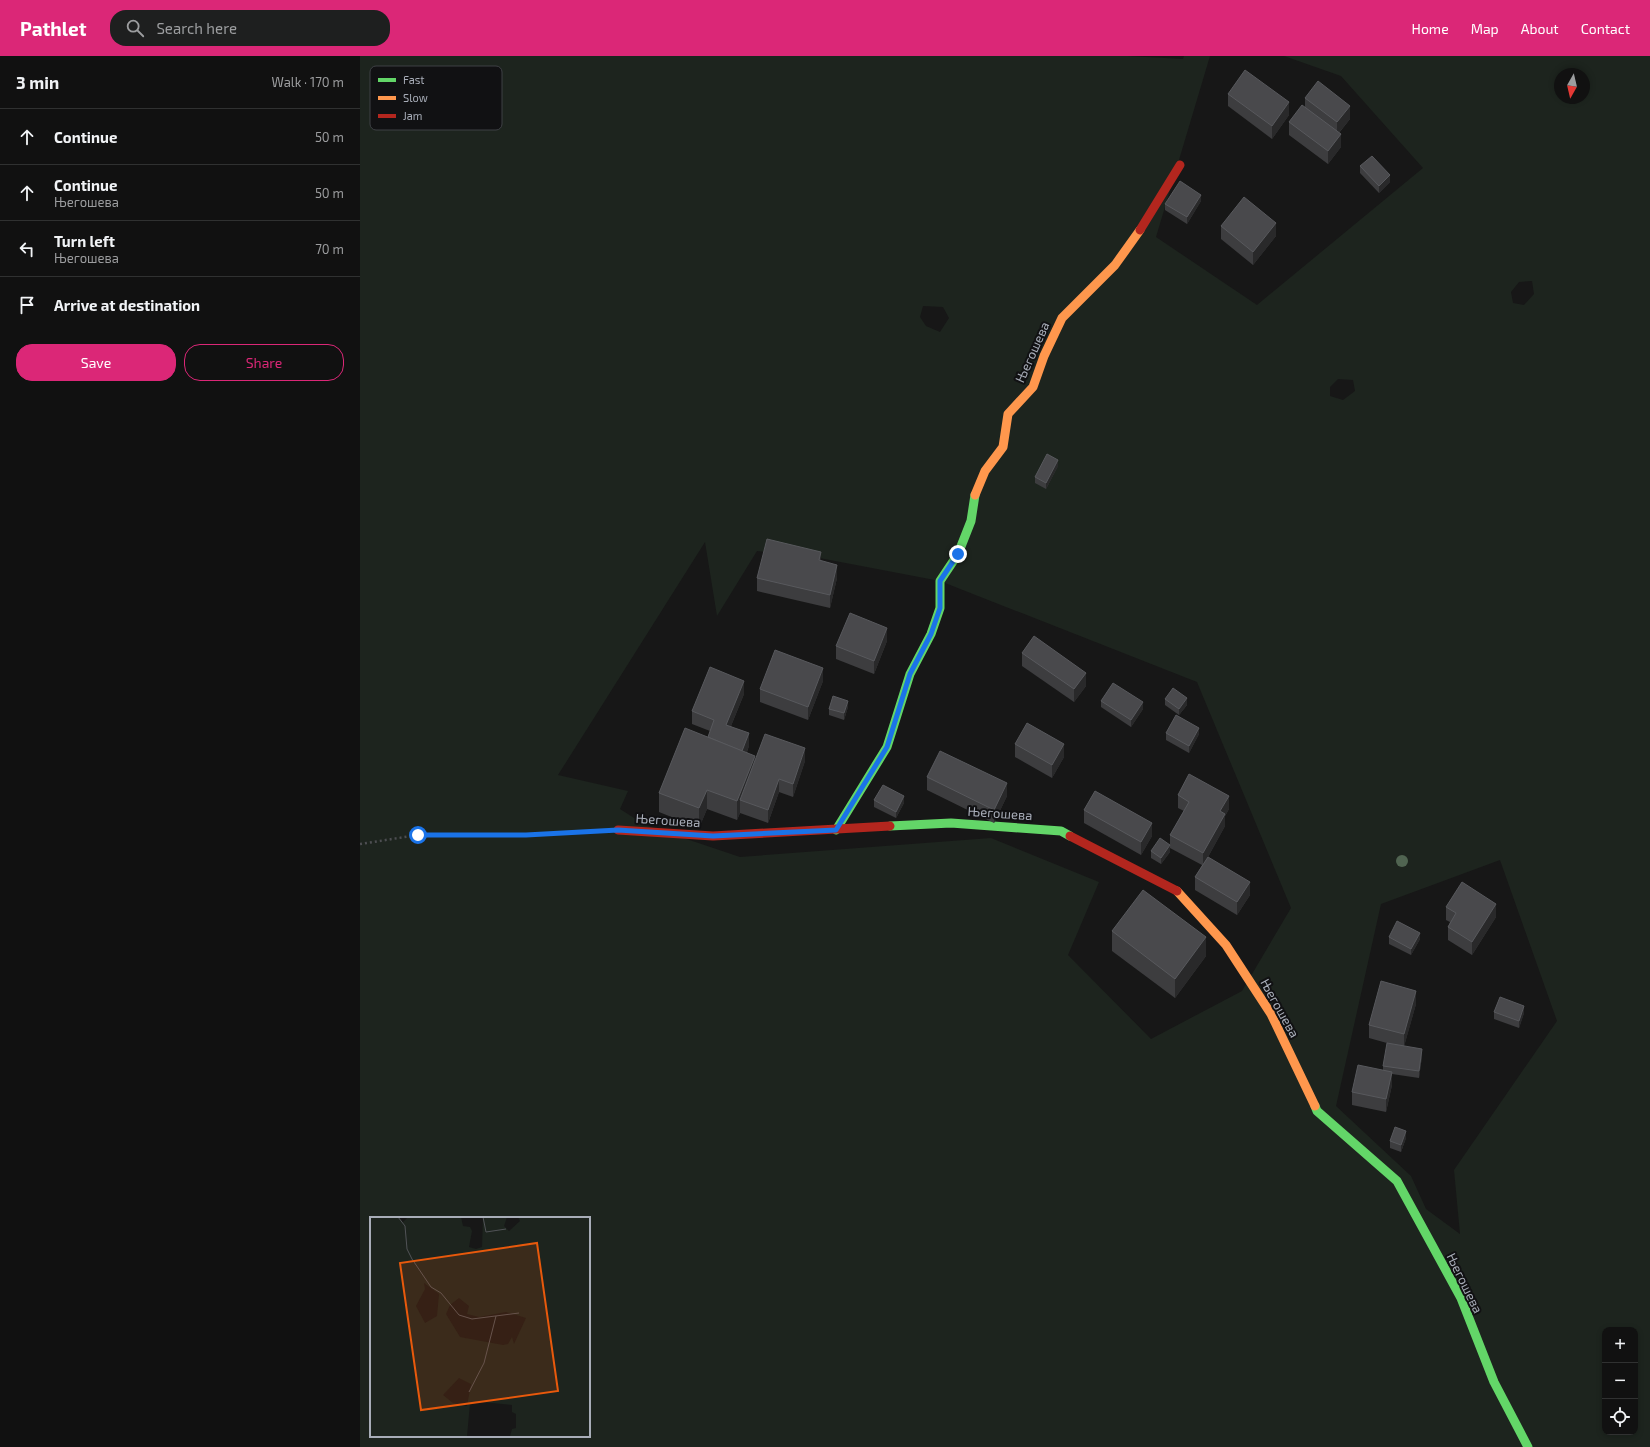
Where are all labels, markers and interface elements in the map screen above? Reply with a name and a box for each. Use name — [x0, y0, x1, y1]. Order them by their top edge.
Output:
search box — [110, 10, 390, 46]
text: Pathlet — [20, 17, 86, 40]
icon: search — [124, 17, 146, 39]
text: Search here — [156, 19, 237, 37]
text: Home — [1412, 20, 1449, 37]
text: Map — [1471, 20, 1499, 37]
text: About — [1521, 20, 1559, 37]
text: Contact — [1581, 20, 1630, 37]
legend — [370, 66, 502, 130]
north arrow — [1554, 68, 1590, 104]
text: 3 min — [16, 72, 59, 92]
text: Fast — [403, 73, 425, 86]
text: Walk · 170 m — [272, 74, 344, 90]
text: Slow — [403, 91, 428, 104]
text: Jam — [403, 109, 422, 122]
icon: ahead — [16, 126, 38, 148]
text: Continue — [54, 128, 117, 146]
text: 50 m — [315, 129, 344, 145]
text: Continue — [54, 176, 117, 194]
icon: ahead — [16, 182, 38, 204]
text: 50 m — [315, 185, 344, 201]
text: Његошева — [54, 194, 119, 210]
text: Turn left — [54, 232, 115, 250]
icon: left — [16, 238, 38, 260]
text: 70 m — [315, 241, 344, 257]
text: Његошева — [54, 250, 119, 266]
icon: arrive — [16, 294, 38, 316]
text: Arrive at destination — [54, 296, 200, 314]
street label: Његошева — [1011, 319, 1053, 385]
button: Save — [16, 344, 176, 381]
button: Share — [184, 344, 344, 381]
route end — [949, 545, 967, 563]
street label: Његошева — [967, 803, 1033, 823]
street label: Његошева — [635, 810, 701, 830]
route start — [409, 826, 427, 844]
street label: Његошева — [1257, 976, 1303, 1040]
inset map — [370, 1217, 590, 1437]
street label: Његошева — [1444, 1250, 1486, 1316]
map controls — [1602, 1327, 1638, 1435]
button: + — [1602, 1327, 1638, 1363]
button: − — [1602, 1363, 1638, 1399]
button: locate — [1602, 1399, 1638, 1435]

